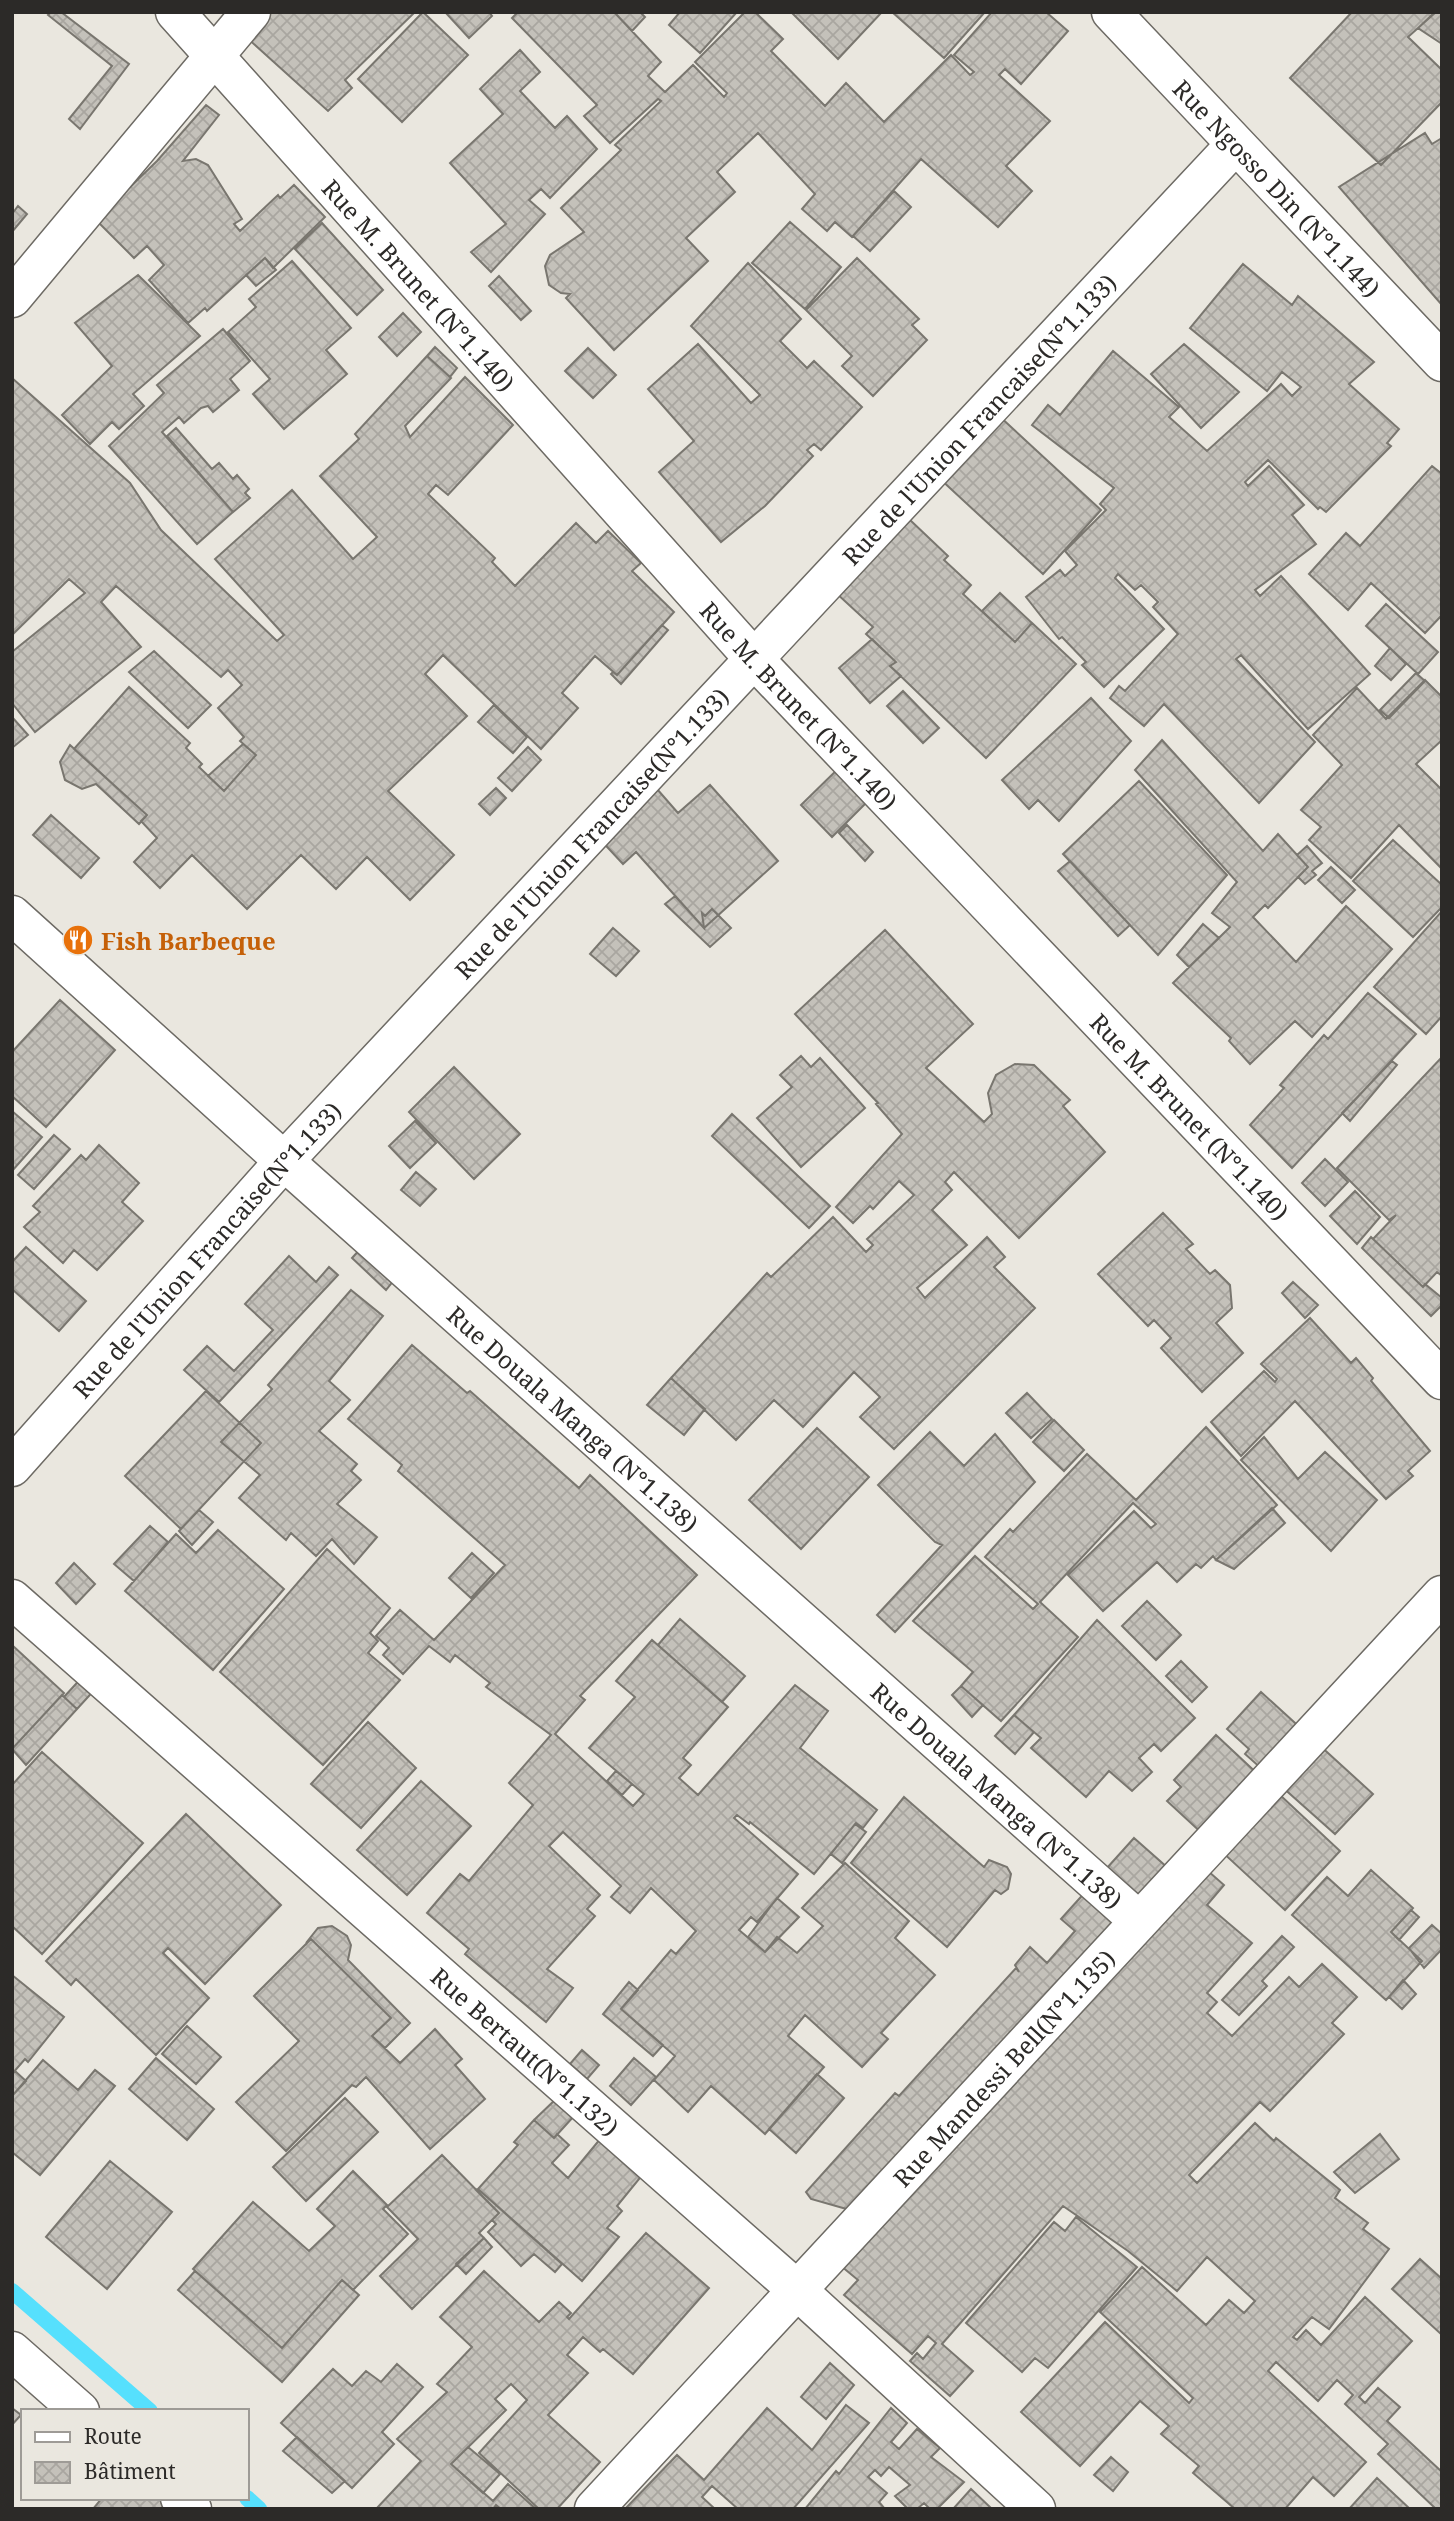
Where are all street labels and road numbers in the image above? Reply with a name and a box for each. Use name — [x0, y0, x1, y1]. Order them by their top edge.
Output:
street label: Rue Ngosso Din (N°1.144) — [1166, 72, 1388, 304]
street label: Rue M. Brunet (N°1.140) — [315, 171, 523, 398]
street label: Rue de l'Union Francaise(N°1.133) — [834, 266, 1123, 572]
street label: Rue M. Brunet (N°1.140) — [693, 594, 905, 816]
street label: Rue de l'Union Francaise(N°1.133) — [447, 680, 736, 986]
street label: Rue M. Brunet (N°1.140) — [1083, 1005, 1297, 1227]
street label: Rue de l'Union Francaise(N°1.133) — [65, 1094, 348, 1405]
street label: Rue Douala Manga (N°1.138) — [441, 1298, 706, 1539]
street label: Rue Douala Manga (N°1.138) — [865, 1674, 1130, 1915]
street label: Rue Mandessi Bell(N°1.135) — [885, 1942, 1122, 2193]
street label: Rue Bertaut(N°1.132) — [425, 1959, 626, 2143]

